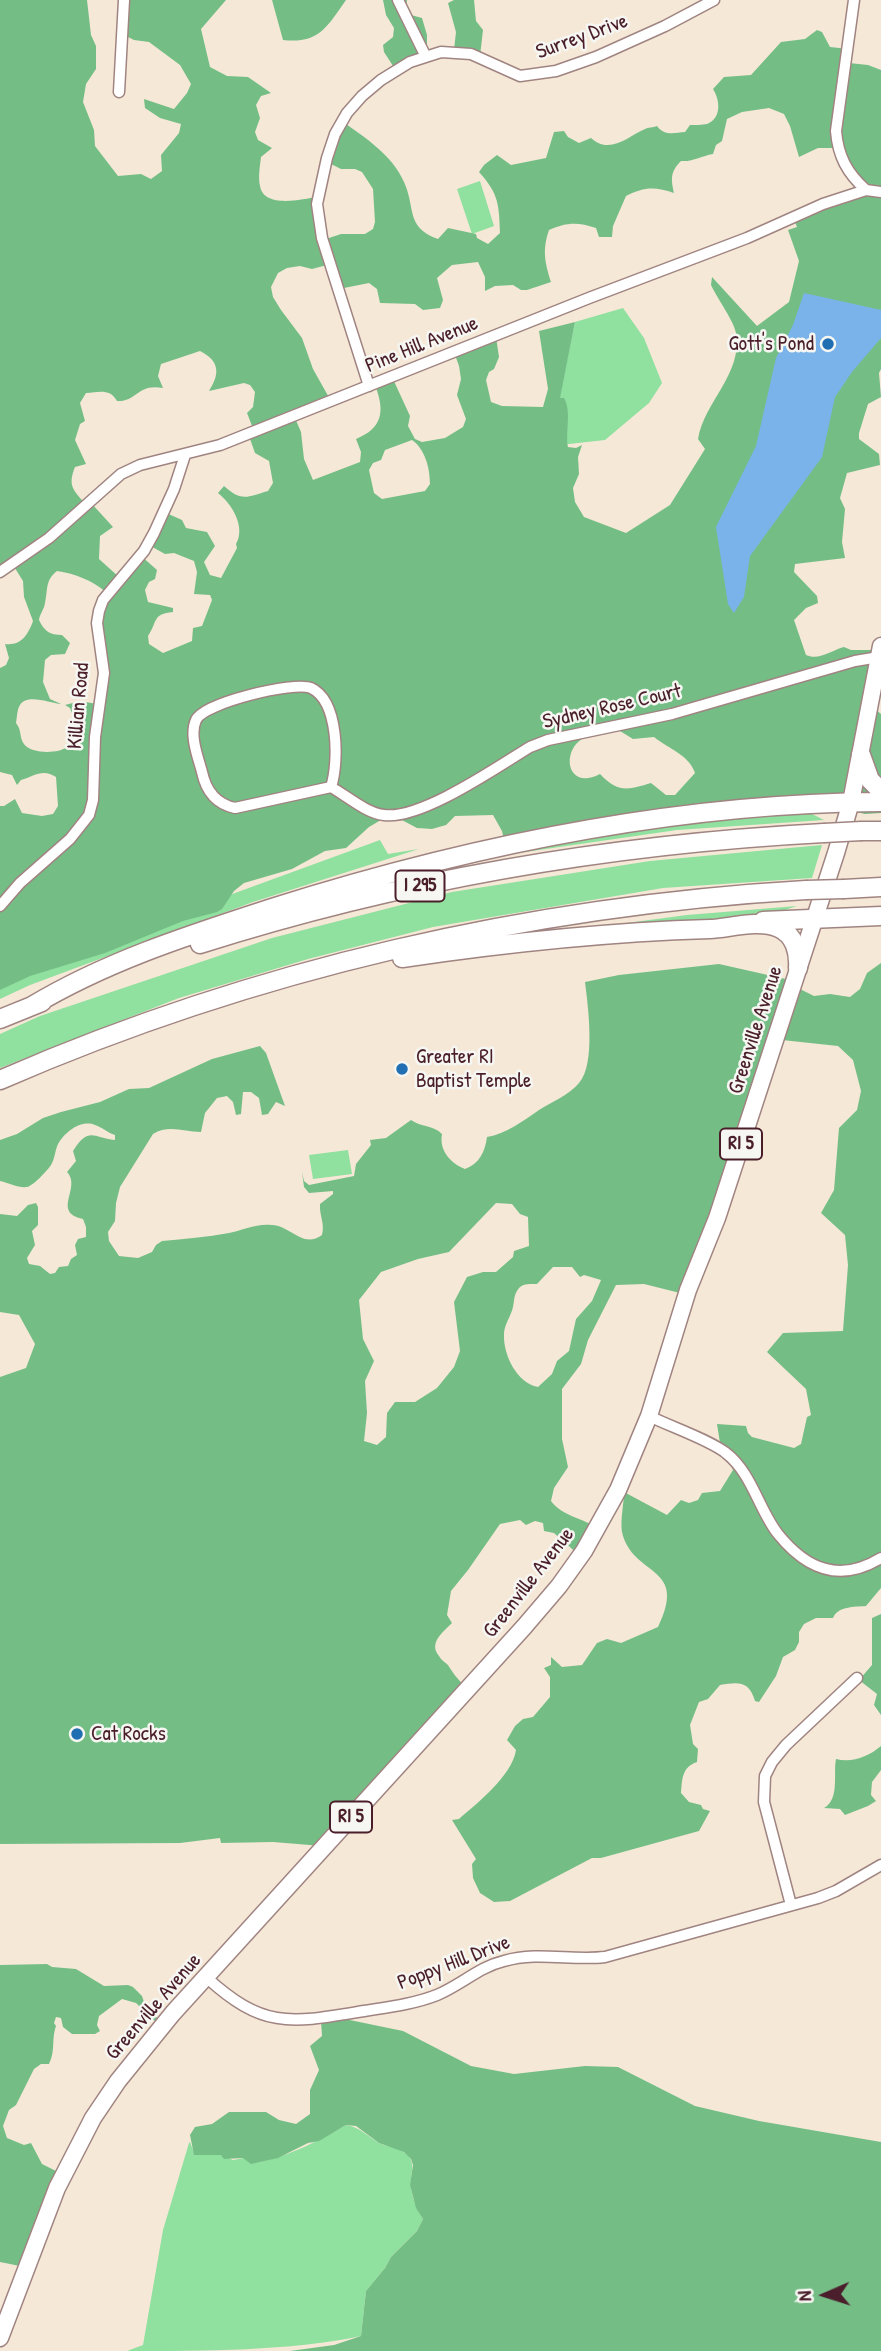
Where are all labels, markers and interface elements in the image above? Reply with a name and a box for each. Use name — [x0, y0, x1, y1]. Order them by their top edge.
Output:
street label: Surrey Drive — [533, 9, 631, 65]
street label: Pine Hill Avenue — [362, 311, 482, 379]
place label: Gott's Pond — [728, 331, 814, 357]
marker: Gott's Pond — [820, 336, 836, 352]
street label: Killian Road — [63, 662, 95, 750]
street label: Sydney Rose Court — [540, 679, 684, 735]
road number: I 295 — [396, 870, 444, 902]
street label: Greenville Avenue — [723, 963, 789, 1097]
place label: Greater RI Baptist Temple — [416, 1044, 531, 1094]
marker: Greater RI Baptist Temple — [394, 1061, 410, 1077]
road number: RI 5 — [720, 1128, 762, 1160]
street label: Greenville Avenue — [478, 1523, 580, 1643]
place label: Cat Rocks — [91, 1721, 166, 1747]
marker: Cat Rocks — [69, 1726, 85, 1742]
road number: RI 5 — [330, 1801, 372, 1832]
street label: Poppy Hill Drive — [394, 1930, 514, 1996]
street label: Greenville Avenue — [101, 1949, 207, 2065]
north arrow — [790, 2260, 860, 2330]
text: N — [791, 2290, 817, 2302]

